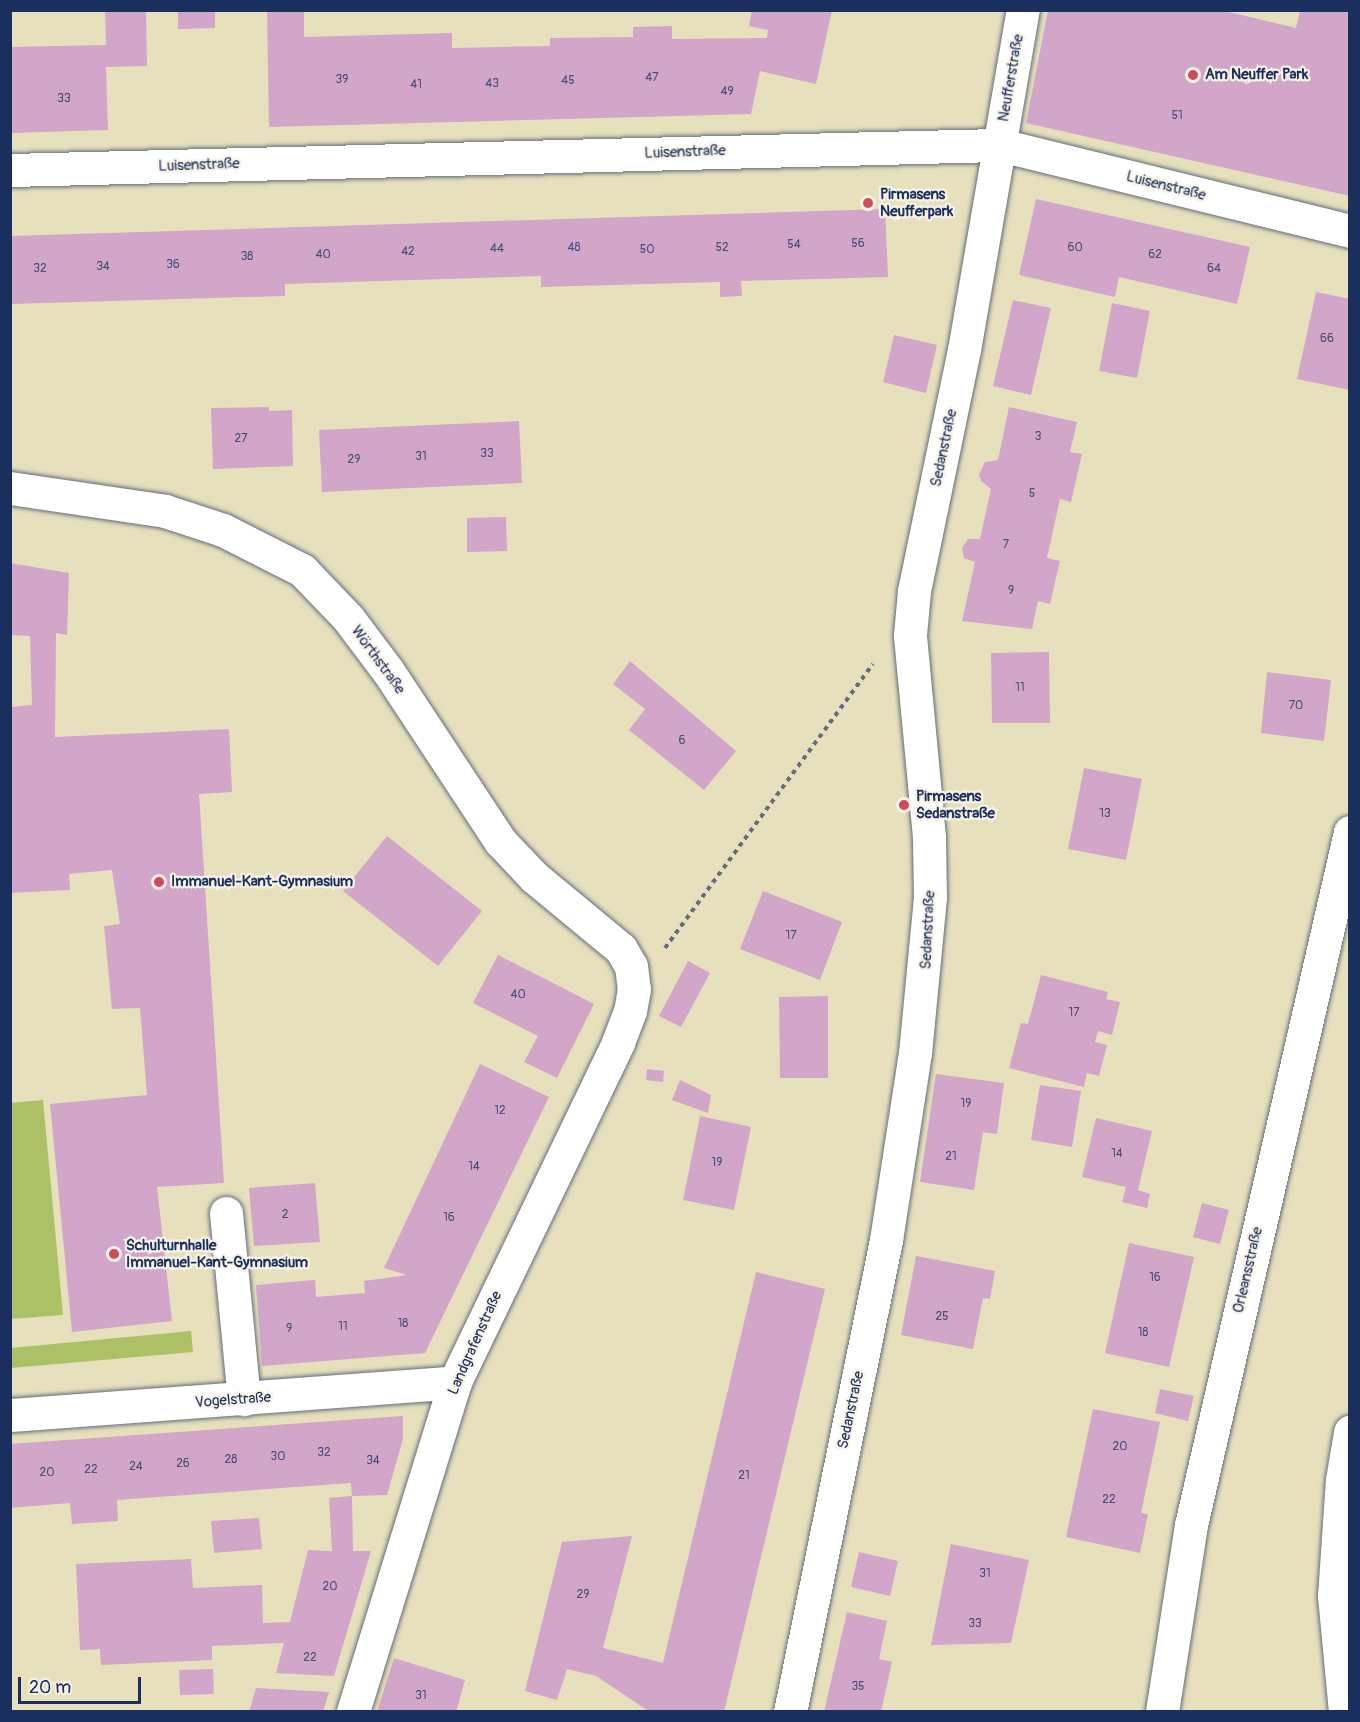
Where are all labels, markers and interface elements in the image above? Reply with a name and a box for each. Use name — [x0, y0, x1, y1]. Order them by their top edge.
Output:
street label: Neufferstraße — [994, 33, 1028, 123]
place label: Am Neuffer Park — [1205, 66, 1308, 84]
marker: Am Neuffer Park — [1186, 68, 1200, 82]
house number: 47 — [645, 71, 659, 85]
house number: 39 — [336, 73, 348, 87]
house number: 45 — [561, 74, 575, 88]
house number: 43 — [485, 77, 499, 91]
house number: 41 — [410, 78, 422, 92]
house number: 49 — [720, 85, 734, 99]
house number: 33 — [57, 92, 71, 106]
house number: 51 — [1171, 109, 1183, 123]
street label: Luisenstraße — [644, 142, 726, 162]
street label: Luisenstraße — [158, 155, 240, 175]
street label: Luisenstraße — [1124, 167, 1208, 205]
place label: Pirmasens Neufferpark — [880, 185, 953, 220]
marker: Pirmasens Neufferpark — [861, 196, 875, 210]
house number: 56 — [851, 237, 865, 251]
house number: 54 — [787, 238, 801, 252]
house number: 48 — [567, 241, 581, 255]
house number: 52 — [715, 241, 729, 255]
house number: 60 — [1067, 241, 1083, 255]
house number: 44 — [490, 242, 504, 256]
house number: 50 — [640, 243, 654, 257]
house number: 42 — [401, 245, 415, 259]
house number: 40 — [315, 248, 331, 262]
house number: 62 — [1148, 248, 1162, 262]
house number: 38 — [241, 250, 253, 264]
house number: 36 — [166, 258, 180, 272]
house number: 34 — [96, 260, 110, 274]
house number: 32 — [33, 262, 47, 276]
house number: 64 — [1207, 262, 1221, 276]
house number: 66 — [1320, 332, 1334, 346]
street label: Sedanstraße — [927, 408, 961, 488]
house number: 3 — [1035, 430, 1041, 444]
house number: 27 — [234, 432, 248, 446]
house number: 33 — [480, 447, 494, 461]
house number: 31 — [415, 450, 427, 464]
house number: 29 — [348, 453, 360, 467]
house number: 5 — [1029, 487, 1035, 501]
house number: 7 — [1003, 538, 1009, 552]
house number: 9 — [1008, 584, 1014, 598]
street label: Wörthstraße — [347, 622, 409, 698]
house number: 11 — [1015, 681, 1025, 695]
house number: 70 — [1289, 699, 1303, 713]
house number: 6 — [679, 734, 685, 748]
place label: Pirmasens Sedanstraße — [916, 787, 995, 822]
marker: Pirmasens Sedanstraße — [897, 798, 911, 812]
house number: 13 — [1099, 807, 1111, 821]
place label: Immanuel-Kant-Gymnasium — [171, 873, 353, 891]
marker: Immanuel-Kant-Gymnasium — [152, 875, 166, 889]
street label: Sedanstraße — [917, 890, 939, 970]
house number: 17 — [785, 929, 797, 943]
house number: 40 — [510, 988, 526, 1002]
house number: 17 — [1068, 1006, 1080, 1020]
house number: 19 — [961, 1097, 971, 1111]
house number: 12 — [494, 1104, 506, 1118]
house number: 14 — [1111, 1147, 1123, 1161]
house number: 21 — [945, 1150, 957, 1164]
house number: 19 — [712, 1156, 722, 1170]
house number: 14 — [468, 1160, 480, 1174]
house number: 2 — [282, 1208, 288, 1222]
house number: 16 — [443, 1211, 455, 1225]
street label: Orleansstraße — [1229, 1225, 1267, 1315]
place label: Schulturnhalle Immanuel-Kant-Gymnasium — [126, 1236, 308, 1271]
marker: Schulturnhalle Immanuel-Kant-Gymnasium — [107, 1247, 121, 1261]
house number: 16 — [1149, 1271, 1161, 1285]
street label: Landgrafenstraße — [444, 1288, 506, 1398]
house number: 25 — [935, 1310, 949, 1324]
house number: 18 — [398, 1317, 408, 1331]
house number: 11 — [338, 1320, 348, 1334]
house number: 9 — [286, 1322, 292, 1336]
house number: 18 — [1138, 1326, 1148, 1340]
street label: Sedanstraße — [834, 1370, 868, 1450]
street label: Vogelstraße — [194, 1388, 272, 1412]
house number: 20 — [1113, 1440, 1127, 1454]
house number: 32 — [317, 1446, 331, 1460]
house number: 30 — [271, 1450, 285, 1464]
house number: 28 — [225, 1453, 237, 1467]
house number: 34 — [366, 1454, 380, 1468]
house number: 26 — [176, 1457, 190, 1471]
house number: 24 — [129, 1460, 143, 1474]
house number: 22 — [84, 1463, 98, 1477]
house number: 20 — [40, 1466, 54, 1480]
house number: 21 — [738, 1469, 750, 1483]
house number: 22 — [1102, 1493, 1116, 1507]
house number: 31 — [979, 1567, 991, 1581]
house number: 20 — [323, 1580, 337, 1594]
house number: 29 — [577, 1588, 589, 1602]
house number: 33 — [968, 1617, 982, 1631]
house number: 22 — [303, 1651, 317, 1665]
scale bar — [21, 1665, 144, 1703]
text: 20 m — [29, 1676, 71, 1699]
house number: 35 — [851, 1680, 865, 1694]
house number: 31 — [415, 1689, 427, 1703]

